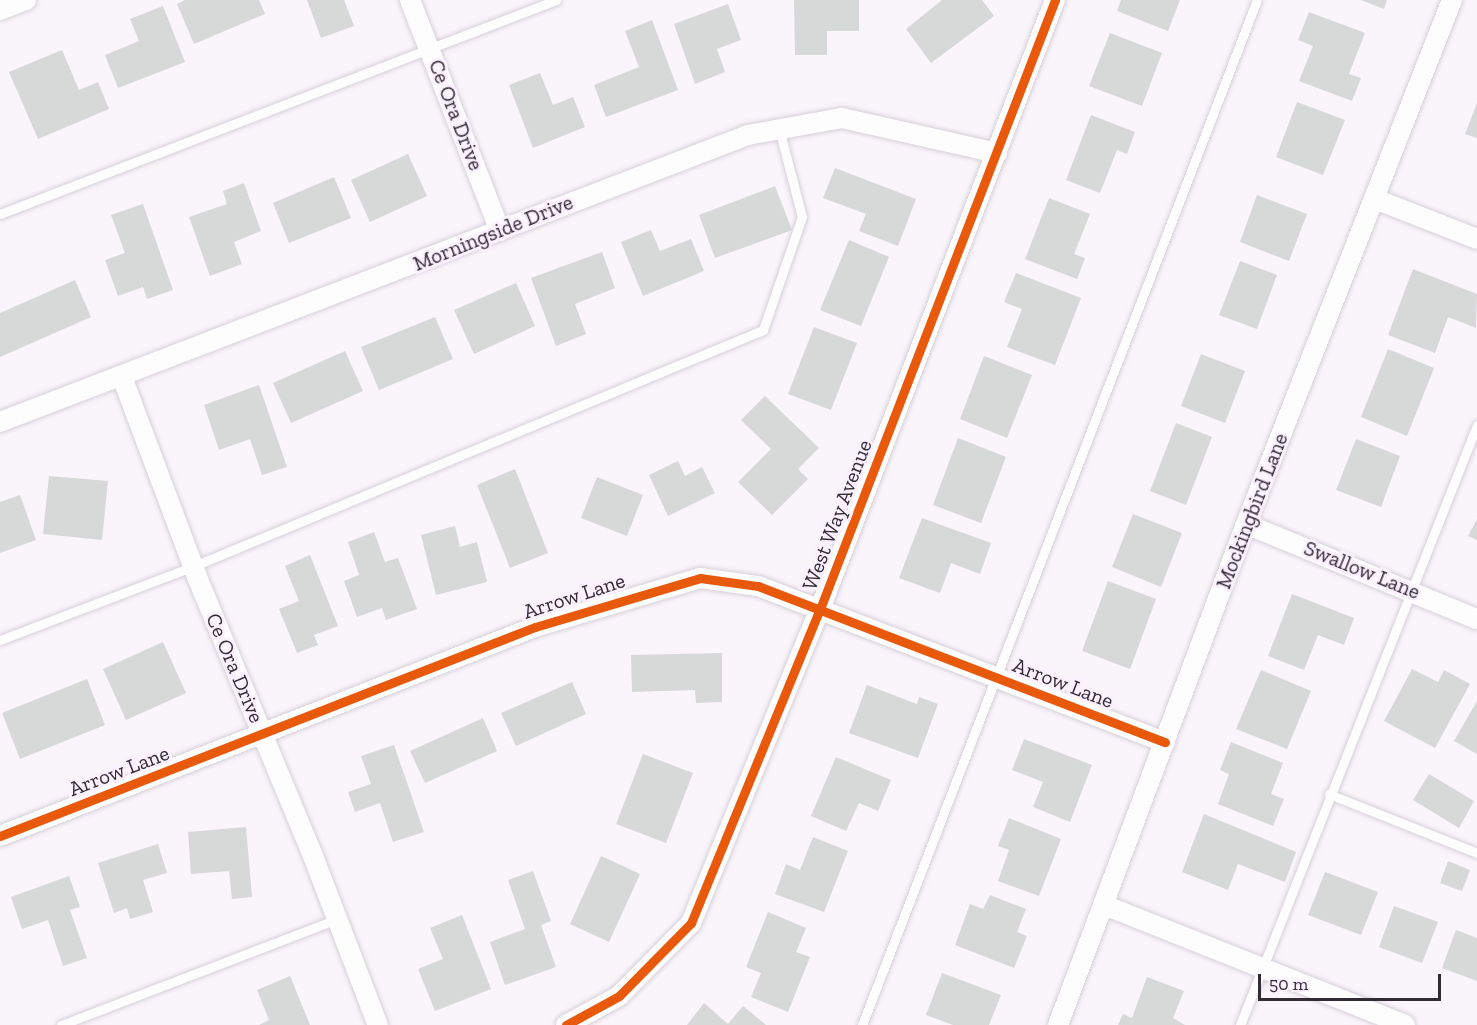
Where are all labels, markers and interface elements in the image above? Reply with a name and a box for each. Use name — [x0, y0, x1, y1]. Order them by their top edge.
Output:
street label: Ce Ora Drive — [423, 56, 489, 174]
street label: Morningside Drive — [410, 190, 576, 276]
street label: Mockingbird Lane — [1211, 430, 1293, 592]
street label: West Way Avenue — [796, 435, 878, 595]
street label: Swallow Lane — [1300, 535, 1424, 605]
street label: Arrow Lane — [520, 568, 628, 624]
street label: Ce Ora Drive — [201, 609, 269, 727]
street label: Arrow Lane — [1009, 652, 1117, 714]
street label: Arrow Lane — [65, 740, 173, 802]
scale bar — [1261, 962, 1444, 1000]
text: 50 m — [1269, 973, 1308, 995]

